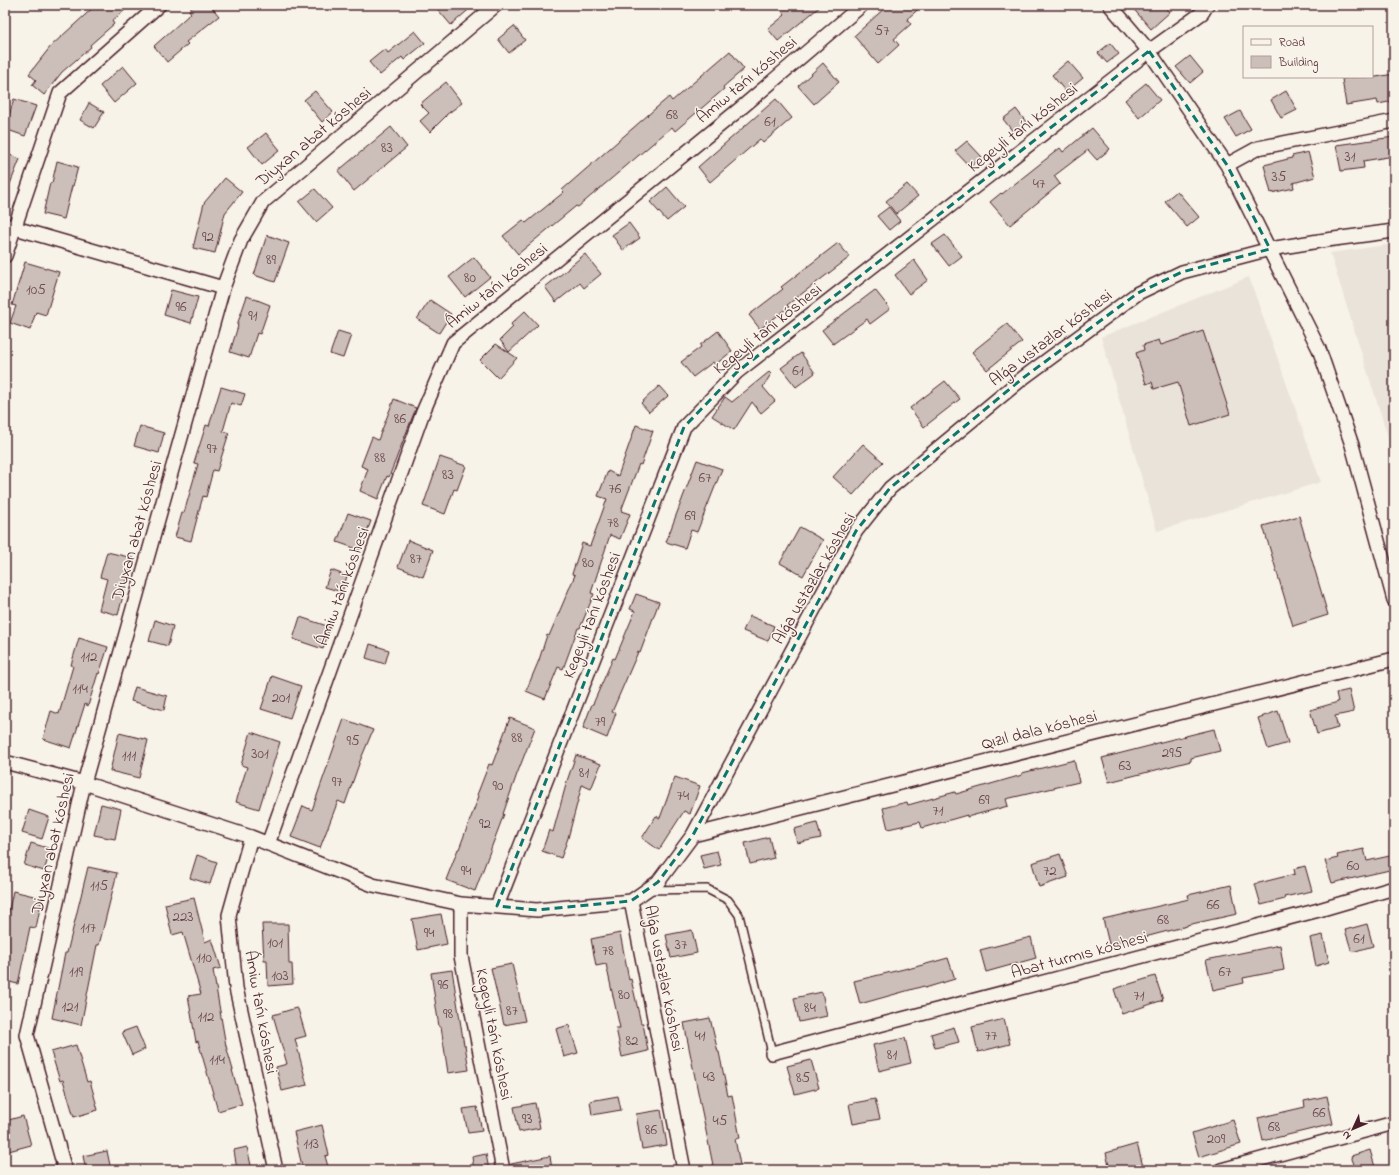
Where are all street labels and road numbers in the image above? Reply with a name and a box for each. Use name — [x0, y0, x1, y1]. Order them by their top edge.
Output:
street label: Ámiw tańı kóshesi — [691, 30, 803, 130]
street label: Kegeyli tańı kóshesi — [963, 77, 1085, 181]
street label: Diyxan abat kóshesi — [250, 81, 378, 194]
street label: Ámiw tańı kóshesi — [440, 237, 553, 335]
street label: Kegeyli tańı kóshesi — [708, 277, 829, 382]
street label: Alǵa ustazlar kóshesi — [984, 283, 1119, 395]
street label: Diyxan abat kóshesi — [105, 458, 170, 604]
street label: Alǵa ustazlar kóshesi — [766, 508, 864, 650]
street label: Ámiw tańı kóshesi — [310, 523, 377, 650]
street label: Kegeyli tańı kóshesi — [557, 549, 630, 683]
street label: Qızıl dala kóshesi — [979, 704, 1100, 757]
street label: Diyxan abat kóshesi — [25, 770, 83, 918]
street label: Alǵa ustazlar kóshesi — [635, 903, 690, 1054]
street label: Abat turmıs kóshesi — [1008, 925, 1151, 986]
street label: Ámiw tańı kóshesi — [237, 949, 284, 1076]
street label: Kegeyli tańı kóshesi — [467, 966, 519, 1103]

